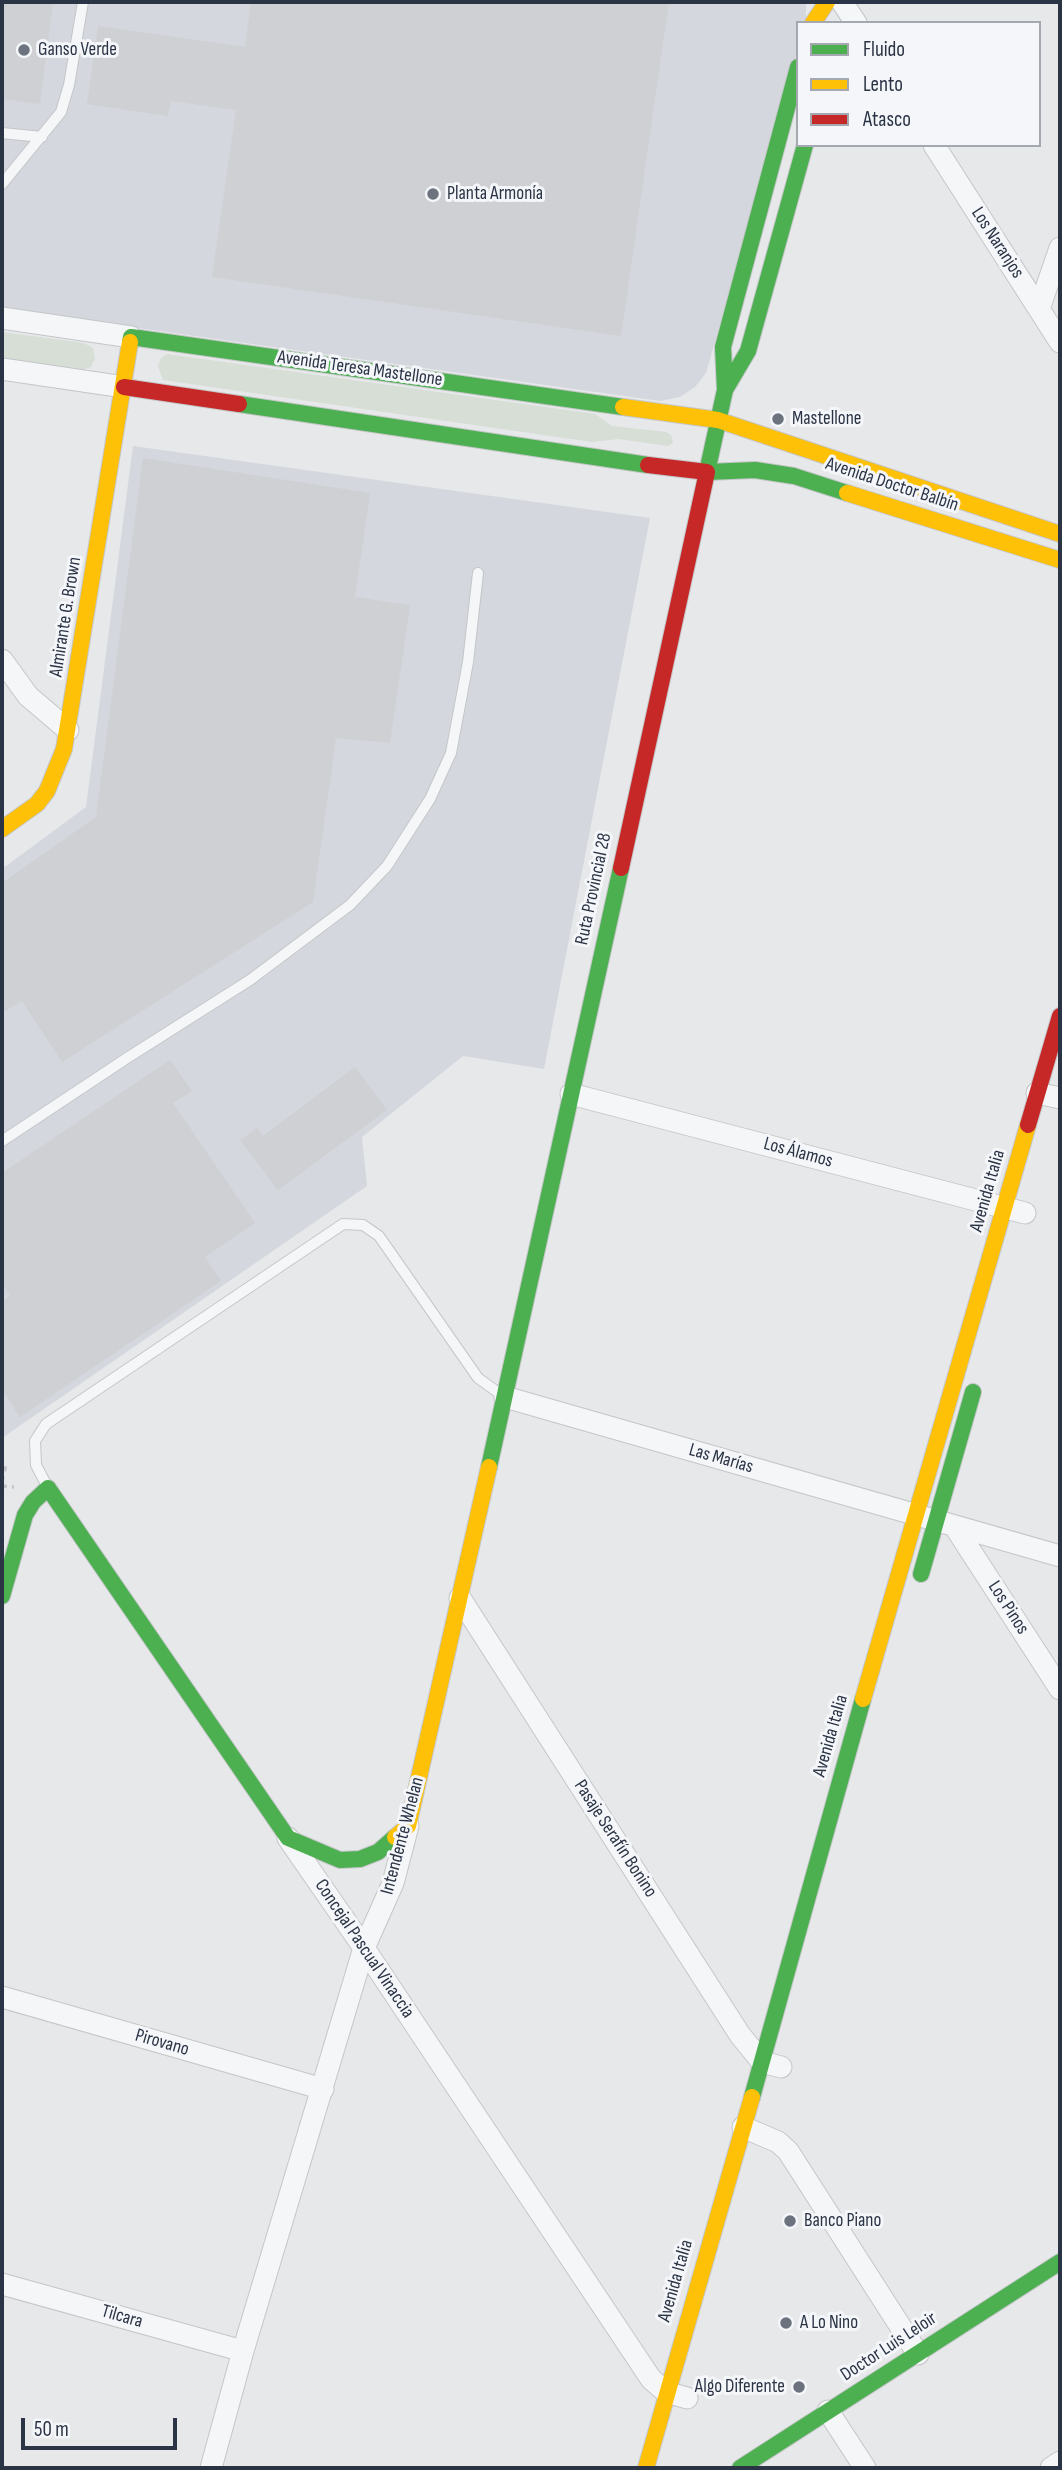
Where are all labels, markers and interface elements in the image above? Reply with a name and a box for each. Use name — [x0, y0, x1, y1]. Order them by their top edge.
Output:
legend — [796, 21, 1041, 147]
text: Fluido — [863, 37, 905, 62]
place label: Ganso Verde — [38, 39, 117, 61]
marker: Ganso Verde — [16, 42, 32, 58]
text: Lento — [863, 72, 903, 97]
text: Atasco — [863, 107, 911, 132]
place label: Planta Armonía — [447, 183, 543, 205]
marker: Planta Armonía — [425, 186, 441, 202]
street label: Los Naranjos — [966, 203, 1028, 283]
street label: Avenida Teresa Mastellone — [276, 346, 444, 392]
place label: Mastellone — [792, 408, 861, 430]
marker: Mastellone — [770, 411, 786, 427]
street label: Avenida Doctor Balbín — [823, 453, 961, 517]
street label: Almirante G. Brown — [45, 555, 87, 679]
street label: Ruta Provincial 28 — [571, 831, 617, 947]
street label: Los Álamos — [761, 1133, 835, 1173]
street label: Avenida Italia — [965, 1147, 1011, 1235]
street label: Las Marías — [686, 1439, 756, 1479]
street label: Los Pinos — [982, 1577, 1034, 1639]
street label: Avenida Italia — [808, 1692, 854, 1780]
street label: Intendente Whelan — [376, 1775, 430, 1897]
street label: Pasaje Serafín Bonino — [569, 1776, 661, 1902]
street label: Concejal Pascual Vinaccia — [309, 1875, 419, 2023]
street label: Pirovano — [133, 2024, 191, 2062]
place label: Banco Piano — [804, 2210, 881, 2232]
marker: Banco Piano — [782, 2213, 798, 2229]
street label: Avenida Italia — [653, 2237, 699, 2325]
street label: Tilcara — [99, 2300, 145, 2334]
street label: Doctor Luis Leloir — [837, 2308, 941, 2386]
place label: A Lo Nino — [800, 2312, 858, 2334]
marker: A Lo Nino — [778, 2315, 794, 2331]
place label: Algo Diferente — [695, 2376, 785, 2398]
marker: Algo Diferente — [791, 2379, 807, 2395]
scale bar — [24, 2404, 180, 2448]
text: 50 m — [34, 2417, 69, 2442]

